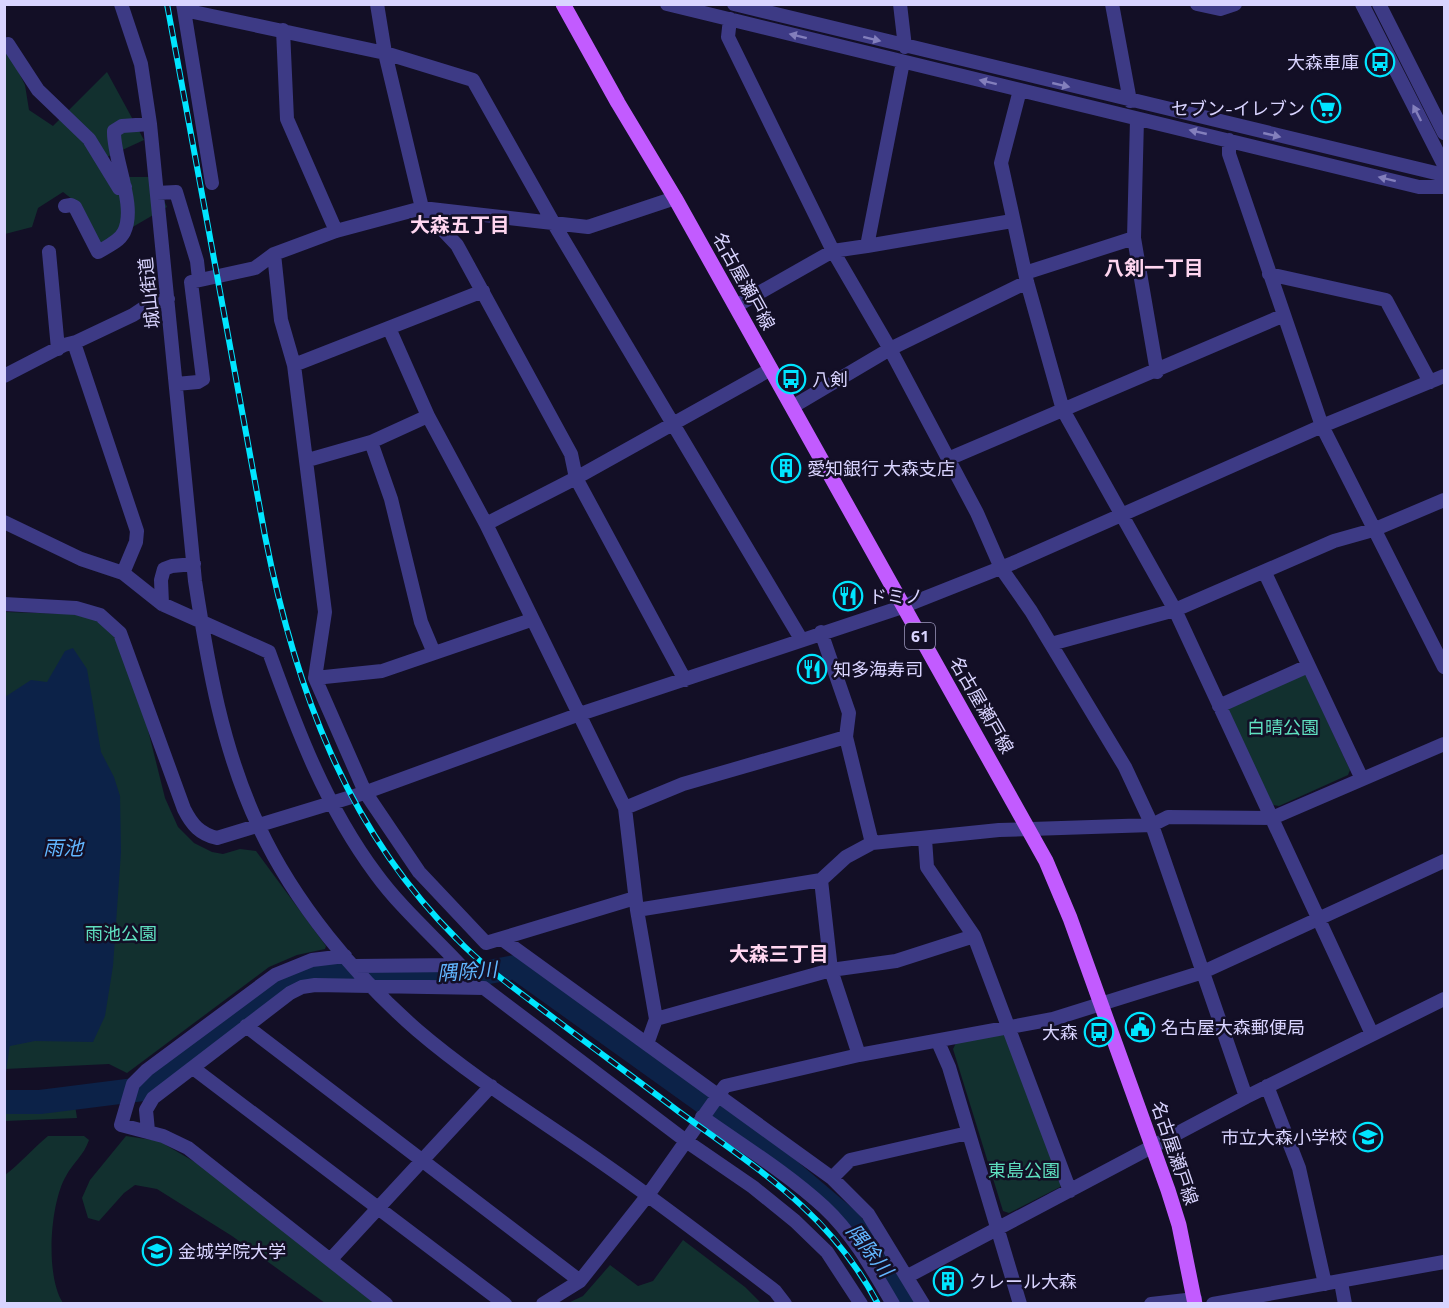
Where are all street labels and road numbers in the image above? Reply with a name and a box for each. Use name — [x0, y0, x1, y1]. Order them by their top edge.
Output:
street label: 名古屋瀬戸線 — [706, 227, 782, 335]
street label: 城山街道 — [132, 256, 166, 330]
road number: 61 — [905, 623, 935, 649]
street label: 名古屋瀬戸線 — [943, 651, 1021, 759]
street label: 名古屋瀬戸線 — [1145, 1098, 1205, 1208]

